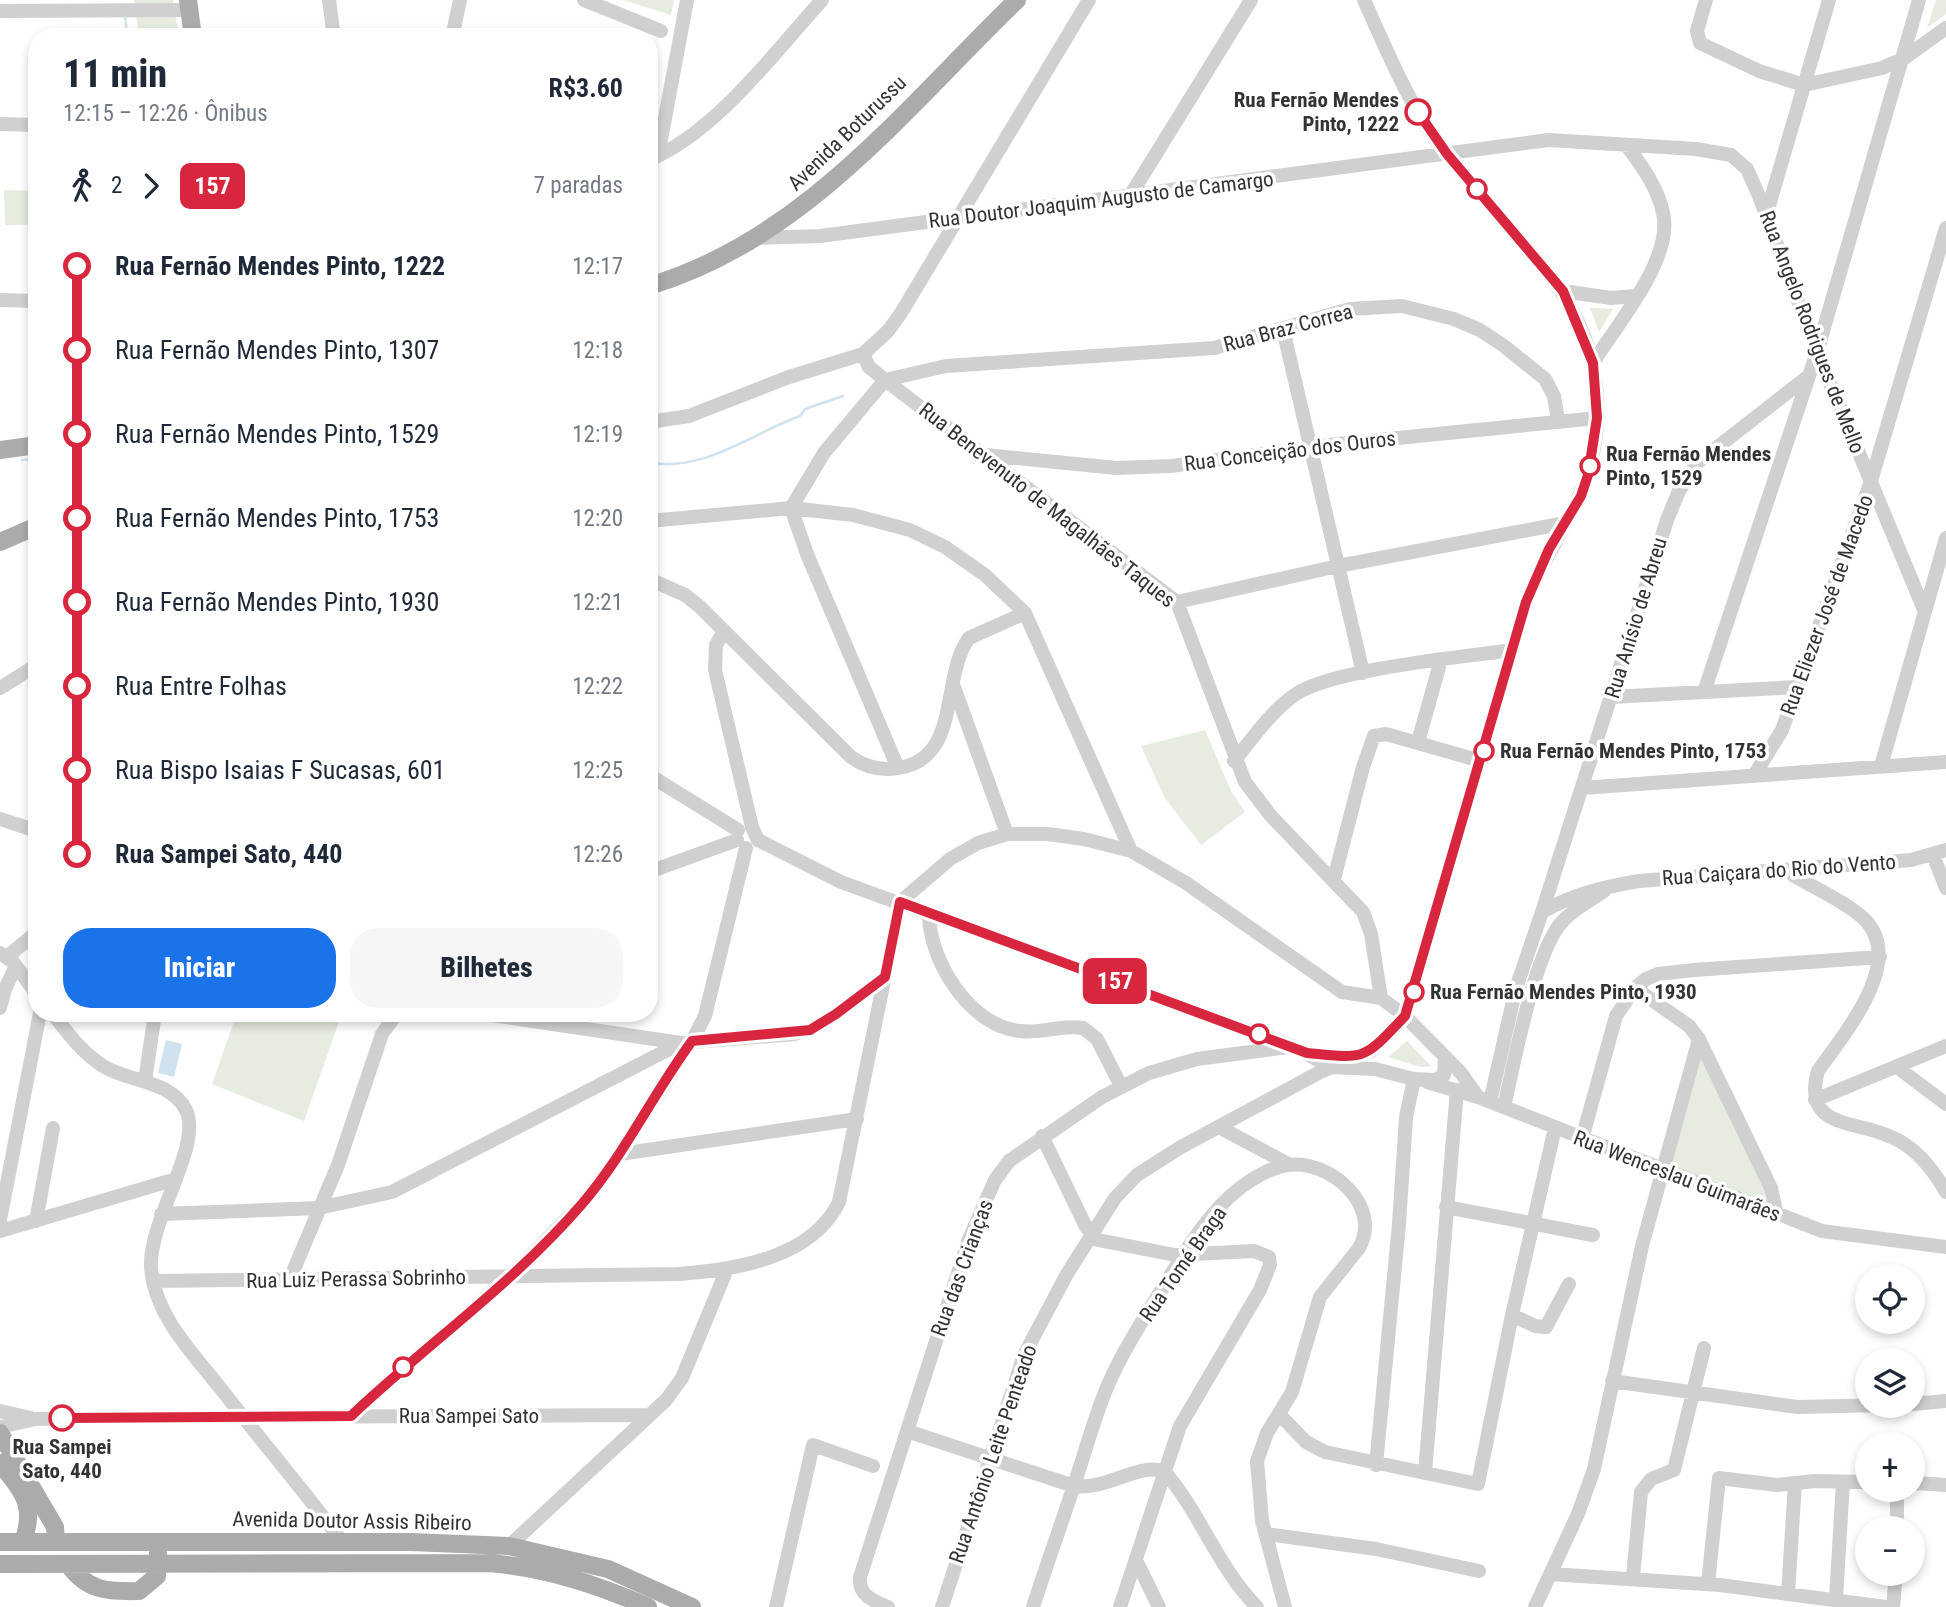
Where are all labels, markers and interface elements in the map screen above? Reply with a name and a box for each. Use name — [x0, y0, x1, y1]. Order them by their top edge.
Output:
text: 11 min — [63, 52, 167, 96]
street label: Avenida Boturussu — [783, 71, 911, 195]
text: R$3.60 — [549, 73, 623, 103]
place label: Rua Fernão Mendes Pinto, 1222 — [1234, 88, 1399, 136]
marker: Rua Fernão Mendes Pinto, 1222 — [1405, 99, 1431, 125]
text: 12:15 – 12:26 · Ônibus — [63, 100, 268, 127]
icon: walk — [63, 167, 101, 205]
icon: forward — [132, 167, 170, 205]
street label: Rua Doutor Joaquim Augusto de Camargo — [927, 167, 1275, 233]
text: 2 — [111, 172, 122, 199]
text: 157 — [194, 172, 231, 200]
text: 7 paradas — [534, 172, 623, 199]
unlabelled marker — [1467, 179, 1487, 199]
street label: Rua Angelo Rodrigues de Mello — [1755, 207, 1869, 457]
text: Rua Fernão Mendes Pinto, 1222 — [115, 251, 445, 281]
text: 12:17 — [572, 253, 623, 280]
street label: Rua Braz Correa — [1221, 299, 1355, 357]
text: Rua Fernão Mendes Pinto, 1307 — [115, 335, 439, 365]
text: 12:18 — [572, 337, 623, 364]
street label: Rua Benevenuto de Magalhães Taques — [914, 398, 1180, 612]
text: Rua Fernão Mendes Pinto, 1529 — [115, 419, 439, 449]
text: 12:19 — [572, 421, 623, 448]
street label: Rua Conceição dos Ouros — [1183, 426, 1397, 476]
place label: Rua Fernão Mendes Pinto, 1529 — [1606, 442, 1771, 490]
marker: Rua Fernão Mendes Pinto, 1529 — [1580, 456, 1600, 476]
street label: Rua Eliezer José de Macedo — [1776, 492, 1878, 718]
text: Rua Fernão Mendes Pinto, 1753 — [115, 503, 439, 533]
text: 12:20 — [572, 505, 623, 532]
street label: Rua Anísio de Abreu — [1600, 535, 1672, 701]
text: Rua Fernão Mendes Pinto, 1930 — [115, 587, 439, 617]
text: 12:21 — [572, 589, 623, 616]
text: Rua Entre Folhas — [115, 671, 287, 701]
text: 12:22 — [572, 673, 623, 700]
place label: Rua Fernão Mendes Pinto, 1753 — [1500, 739, 1767, 763]
marker: Rua Fernão Mendes Pinto, 1753 — [1474, 741, 1494, 761]
text: Rua Bispo Isaias F Sucasas, 601 — [115, 755, 445, 785]
text: 12:25 — [572, 757, 623, 784]
text: Rua Sampei Sato, 440 — [115, 839, 342, 869]
text: 12:26 — [572, 841, 623, 868]
street label: Rua Caiçara do Rio do Vento — [1661, 850, 1897, 890]
button: Iniciar — [63, 928, 336, 1008]
button: Bilhetes — [350, 928, 623, 1008]
line badge: 157 — [1075, 958, 1155, 1004]
text: 157 — [1097, 967, 1133, 995]
place label: Rua Fernão Mendes Pinto, 1930 — [1430, 980, 1697, 1004]
marker: Rua Fernão Mendes Pinto, 1930 — [1404, 982, 1424, 1002]
unlabelled marker — [1249, 1024, 1269, 1044]
street label: Rua Wenceslau Guimarães — [1570, 1125, 1784, 1227]
street label: Rua das Crianças — [926, 1196, 998, 1340]
street label: Rua Tomé Braga — [1135, 1202, 1231, 1326]
map controls — [1855, 1264, 1925, 1586]
button: locate — [1855, 1264, 1925, 1334]
street label: Rua Luiz Perassa Sobrinho — [246, 1265, 466, 1293]
street label: Rua Antônio Leite Penteado — [944, 1342, 1042, 1566]
button: layers — [1855, 1348, 1925, 1418]
unlabelled marker — [393, 1357, 413, 1377]
street label: Rua Sampei Sato — [399, 1404, 539, 1428]
marker: Rua Sampei Sato, 440 — [49, 1405, 75, 1431]
button: + — [1855, 1432, 1925, 1502]
place label: Rua Sampei Sato, 440 — [12, 1435, 112, 1483]
street label: Avenida Doutor Assis Ribeiro — [232, 1507, 472, 1535]
button: − — [1855, 1516, 1925, 1586]

